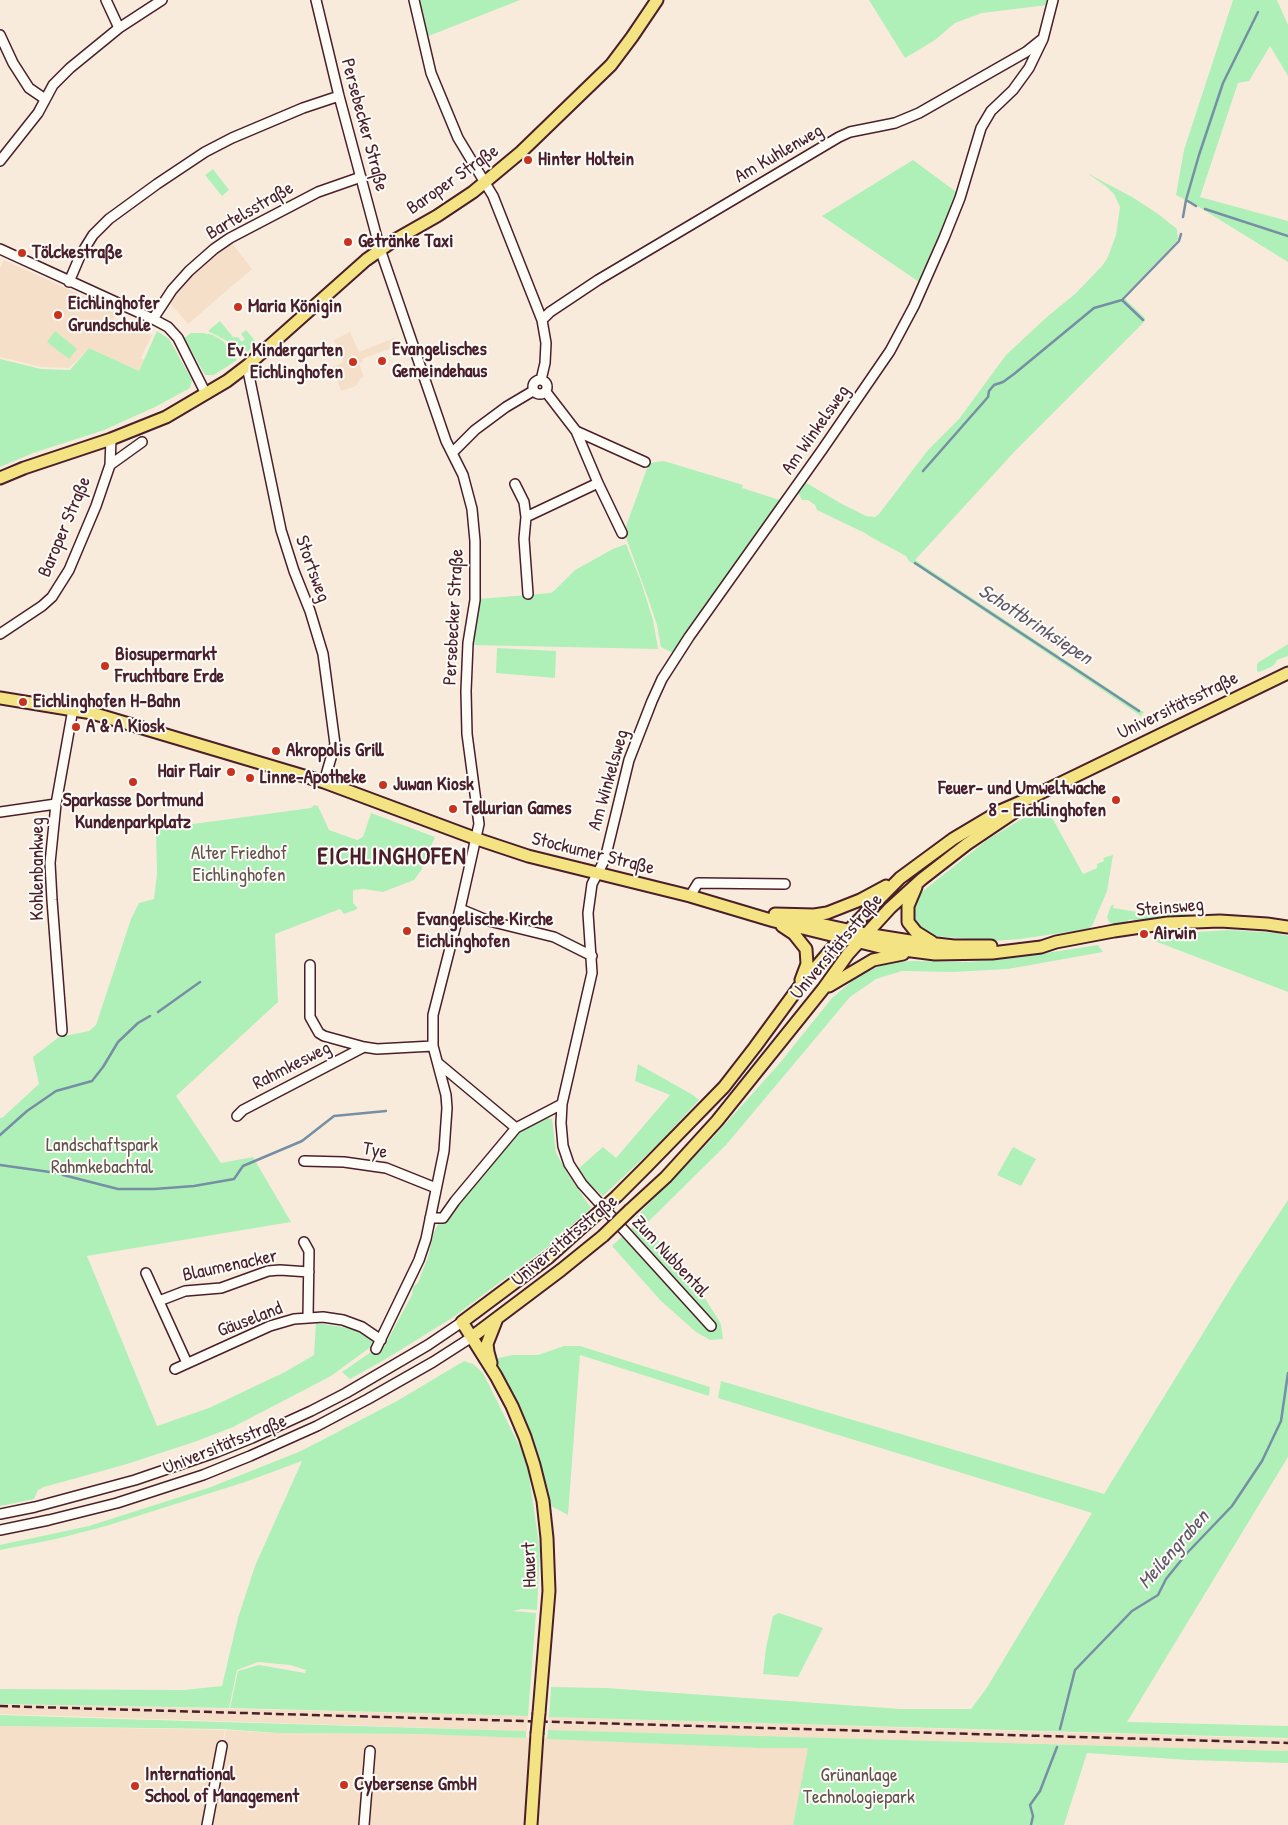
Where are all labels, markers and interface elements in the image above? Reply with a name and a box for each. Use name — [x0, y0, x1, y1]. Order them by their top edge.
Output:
street label: Persebecker Straße — [335, 56, 393, 194]
street label: Am Kuhlenweg — [731, 120, 827, 188]
street label: Baroper Straße — [403, 140, 503, 220]
place label: Hinter Holtein — [538, 149, 634, 171]
marker: Hinter Holtein — [522, 154, 534, 166]
street label: Bartelsstraße — [202, 177, 298, 245]
place label: Getränke Taxi — [358, 231, 453, 253]
marker: Getränke Taxi — [342, 236, 354, 248]
place label: Tölckestraße — [32, 242, 123, 264]
marker: Tölckestraße — [16, 247, 28, 259]
place label: Eichlinghofer Grundschule — [68, 293, 160, 337]
place label: Maria Königin — [248, 296, 342, 318]
marker: Maria Königin — [232, 301, 244, 313]
marker: Eichlinghofer Grundschule — [52, 309, 64, 321]
place label: Evangelisches Gemeindehaus — [392, 339, 487, 383]
place label: Ev. Kindergarten Eichlinghofen — [228, 340, 343, 384]
marker: Evangelisches Gemeindehaus — [376, 355, 388, 367]
marker: Ev. Kindergarten Eichlinghofen — [347, 356, 359, 368]
street label: Am Winkelsweg — [777, 381, 855, 479]
street label: Baroper Straße — [34, 473, 96, 581]
street label: Stortsweg — [290, 533, 334, 605]
street label: Persebecker Straße — [439, 548, 469, 686]
water label: Schottbrinksiepen — [974, 579, 1096, 671]
place label: Biosupermarkt Fruchtbare Erde — [115, 644, 224, 688]
marker: Biosupermarkt Fruchtbare Erde — [99, 660, 111, 672]
street label: Universitätsstraße — [1114, 667, 1242, 745]
place label: Eichlinghofen H-Bahn — [33, 691, 181, 713]
marker: Eichlinghofen H-Bahn — [17, 696, 29, 708]
place label: A & A Kiosk — [86, 716, 165, 738]
marker: A & A Kiosk — [70, 721, 82, 733]
street label: Am Winkelsweg — [584, 727, 634, 833]
place label: Akropolis Grill — [286, 740, 384, 762]
marker: Akropolis Grill — [270, 745, 282, 757]
place label: Hair Flair — [158, 761, 221, 783]
marker: Hair Flair — [225, 766, 237, 778]
place label: Linne-Apotheke — [260, 767, 366, 789]
marker: Linne-Apotheke — [244, 772, 256, 784]
place label: Juwan Kiosk — [393, 774, 474, 796]
marker: Sparkasse Dortmund Kundenparkplatz — [127, 776, 139, 788]
place label: Feuer- und Umweltwache 8 - Eichlinghofen — [938, 778, 1106, 822]
marker: Juwan Kiosk — [377, 779, 389, 791]
place label: Sparkasse Dortmund Kundenparkplatz — [63, 790, 203, 834]
marker: Feuer- und Umweltwache 8 - Eichlinghofen — [1110, 794, 1122, 806]
place label: Tellurian Games — [463, 798, 572, 820]
marker: Tellurian Games — [447, 803, 459, 815]
street label: Kohlenbankweg — [27, 817, 49, 921]
street label: Stockumer Straße — [529, 828, 657, 880]
park label: Alter Friedhof Eichlinghofen — [191, 843, 287, 887]
district label: EICHLINGHOFEN — [316, 844, 468, 872]
street label: Universitätsstraße — [786, 889, 888, 1005]
street label: Steinsweg — [1135, 894, 1205, 922]
place label: Evangelische Kirche Eichlinghofen — [417, 909, 553, 953]
place label: Airwin — [1154, 923, 1196, 945]
marker: Evangelische Kirche Eichlinghofen — [401, 925, 413, 937]
marker: Airwin — [1138, 928, 1150, 940]
street label: Rahmkesweg — [249, 1037, 335, 1095]
park label: Landschaftspark Rahmkebachtal — [46, 1135, 158, 1179]
street label: Tye — [361, 1138, 389, 1164]
street label: Universitätsstraße — [507, 1190, 623, 1292]
street label: Zum Nubbental — [627, 1212, 713, 1302]
street label: Blaumenacker — [180, 1245, 280, 1287]
street label: Gäuseland — [214, 1297, 286, 1343]
street label: Universitätsstraße — [160, 1410, 290, 1480]
water label: Meilengraben — [1133, 1506, 1215, 1594]
street label: Hauert — [518, 1542, 542, 1588]
place label: International School of Management — [145, 1764, 299, 1808]
park label: Grünanlage Technologiepark — [803, 1765, 915, 1809]
place label: Cybersense GmbH — [354, 1774, 477, 1796]
marker: Cybersense GmbH — [338, 1779, 350, 1791]
marker: International School of Management — [129, 1780, 141, 1792]

